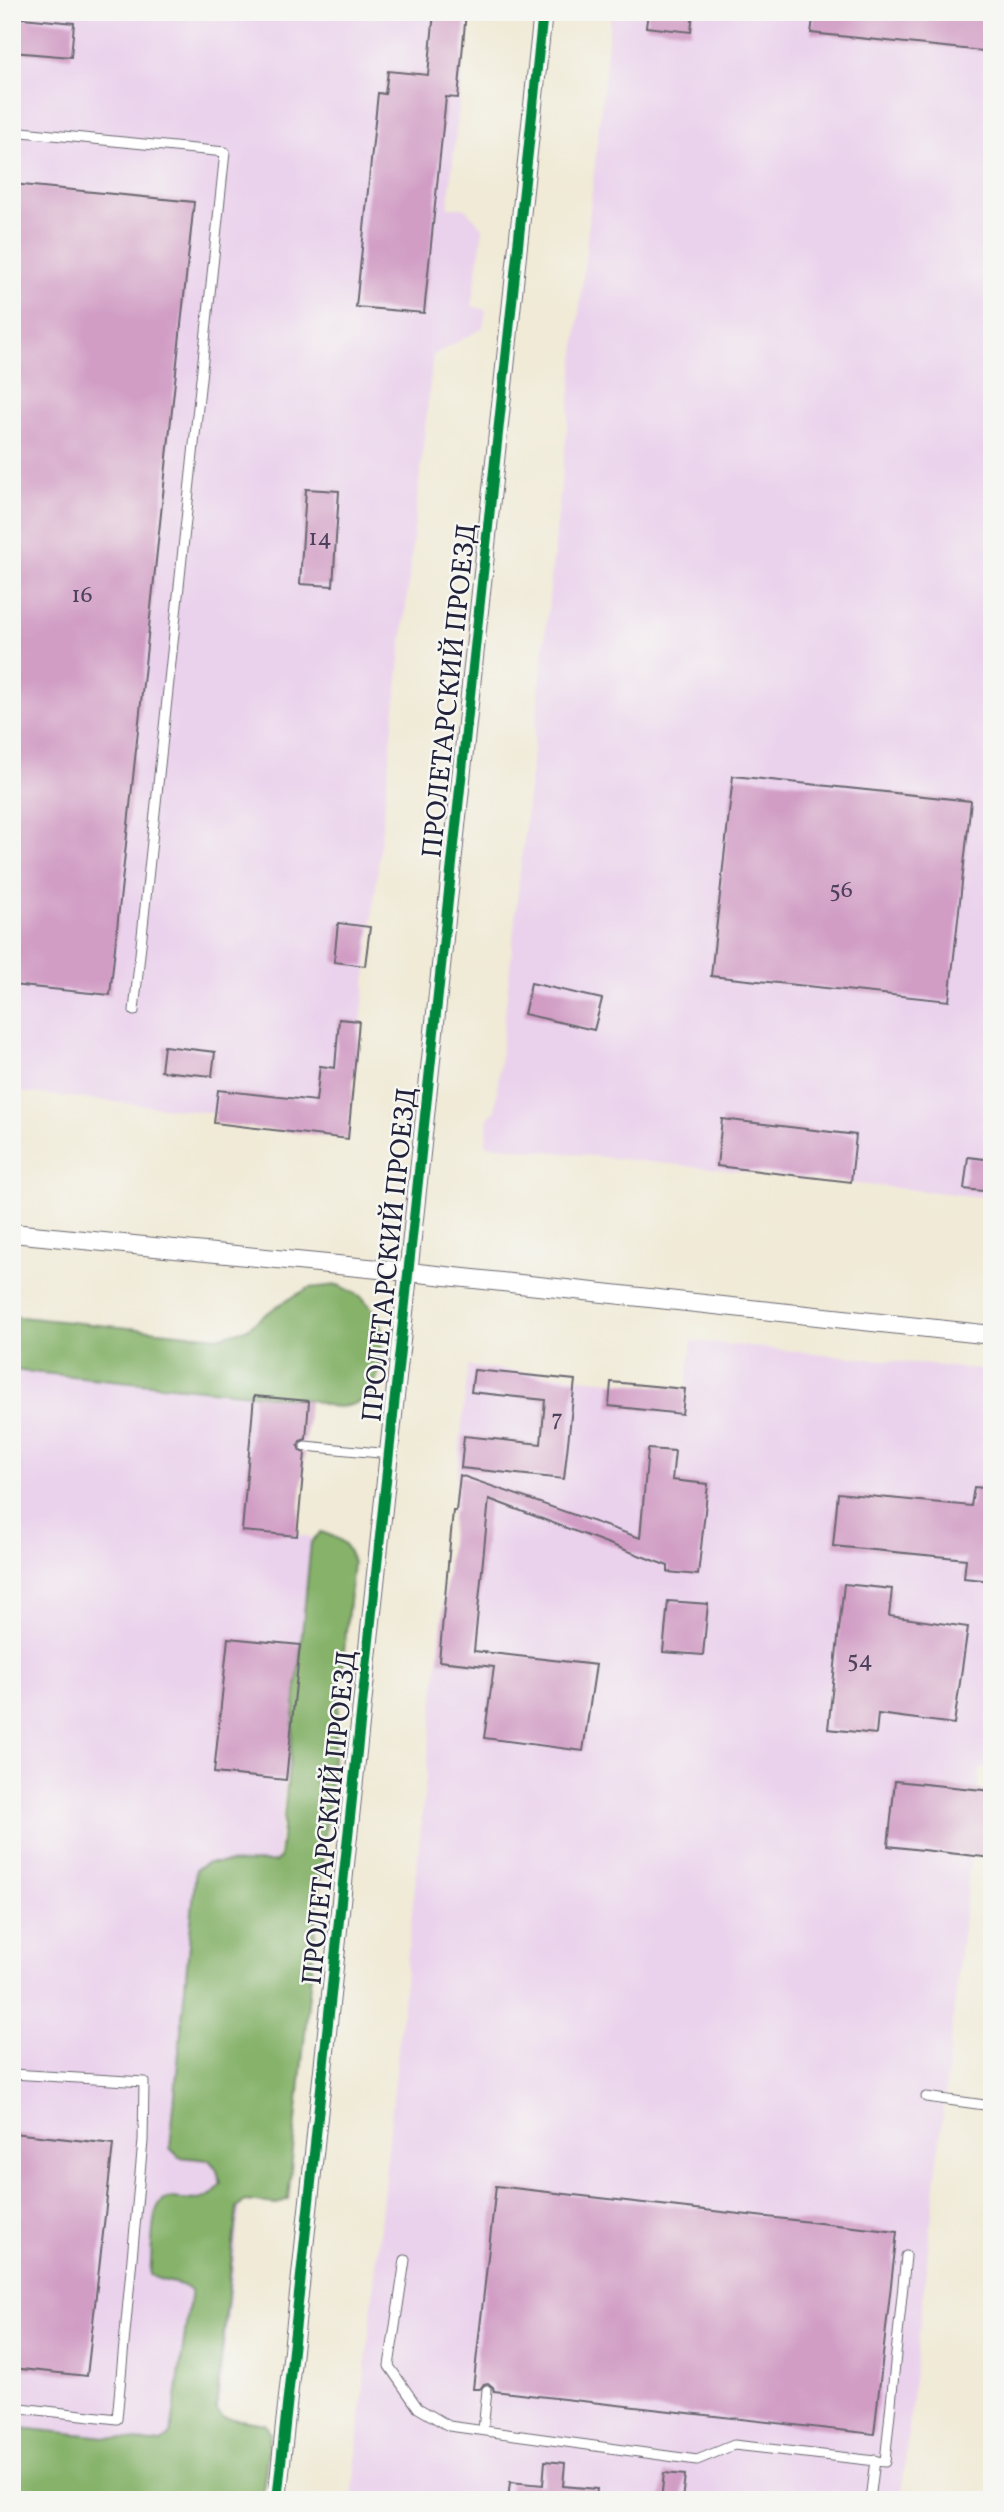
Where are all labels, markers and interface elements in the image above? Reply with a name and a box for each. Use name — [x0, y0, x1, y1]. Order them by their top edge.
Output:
street label: ПРОЛЕТАРСКИЙ ПРОЕЗД — [413, 521, 487, 860]
house number: 14 — [308, 522, 332, 556]
house number: 16 — [71, 579, 93, 613]
house number: 56 — [829, 874, 853, 908]
street label: ПРОЛЕТАРСКИЙ ПРОЕЗД — [353, 1085, 427, 1424]
house number: 7 — [551, 1403, 563, 1437]
house number: 54 — [847, 1644, 873, 1678]
street label: ПРОЛЕТАРСКИЙ ПРОЕЗД — [293, 1648, 367, 1987]

